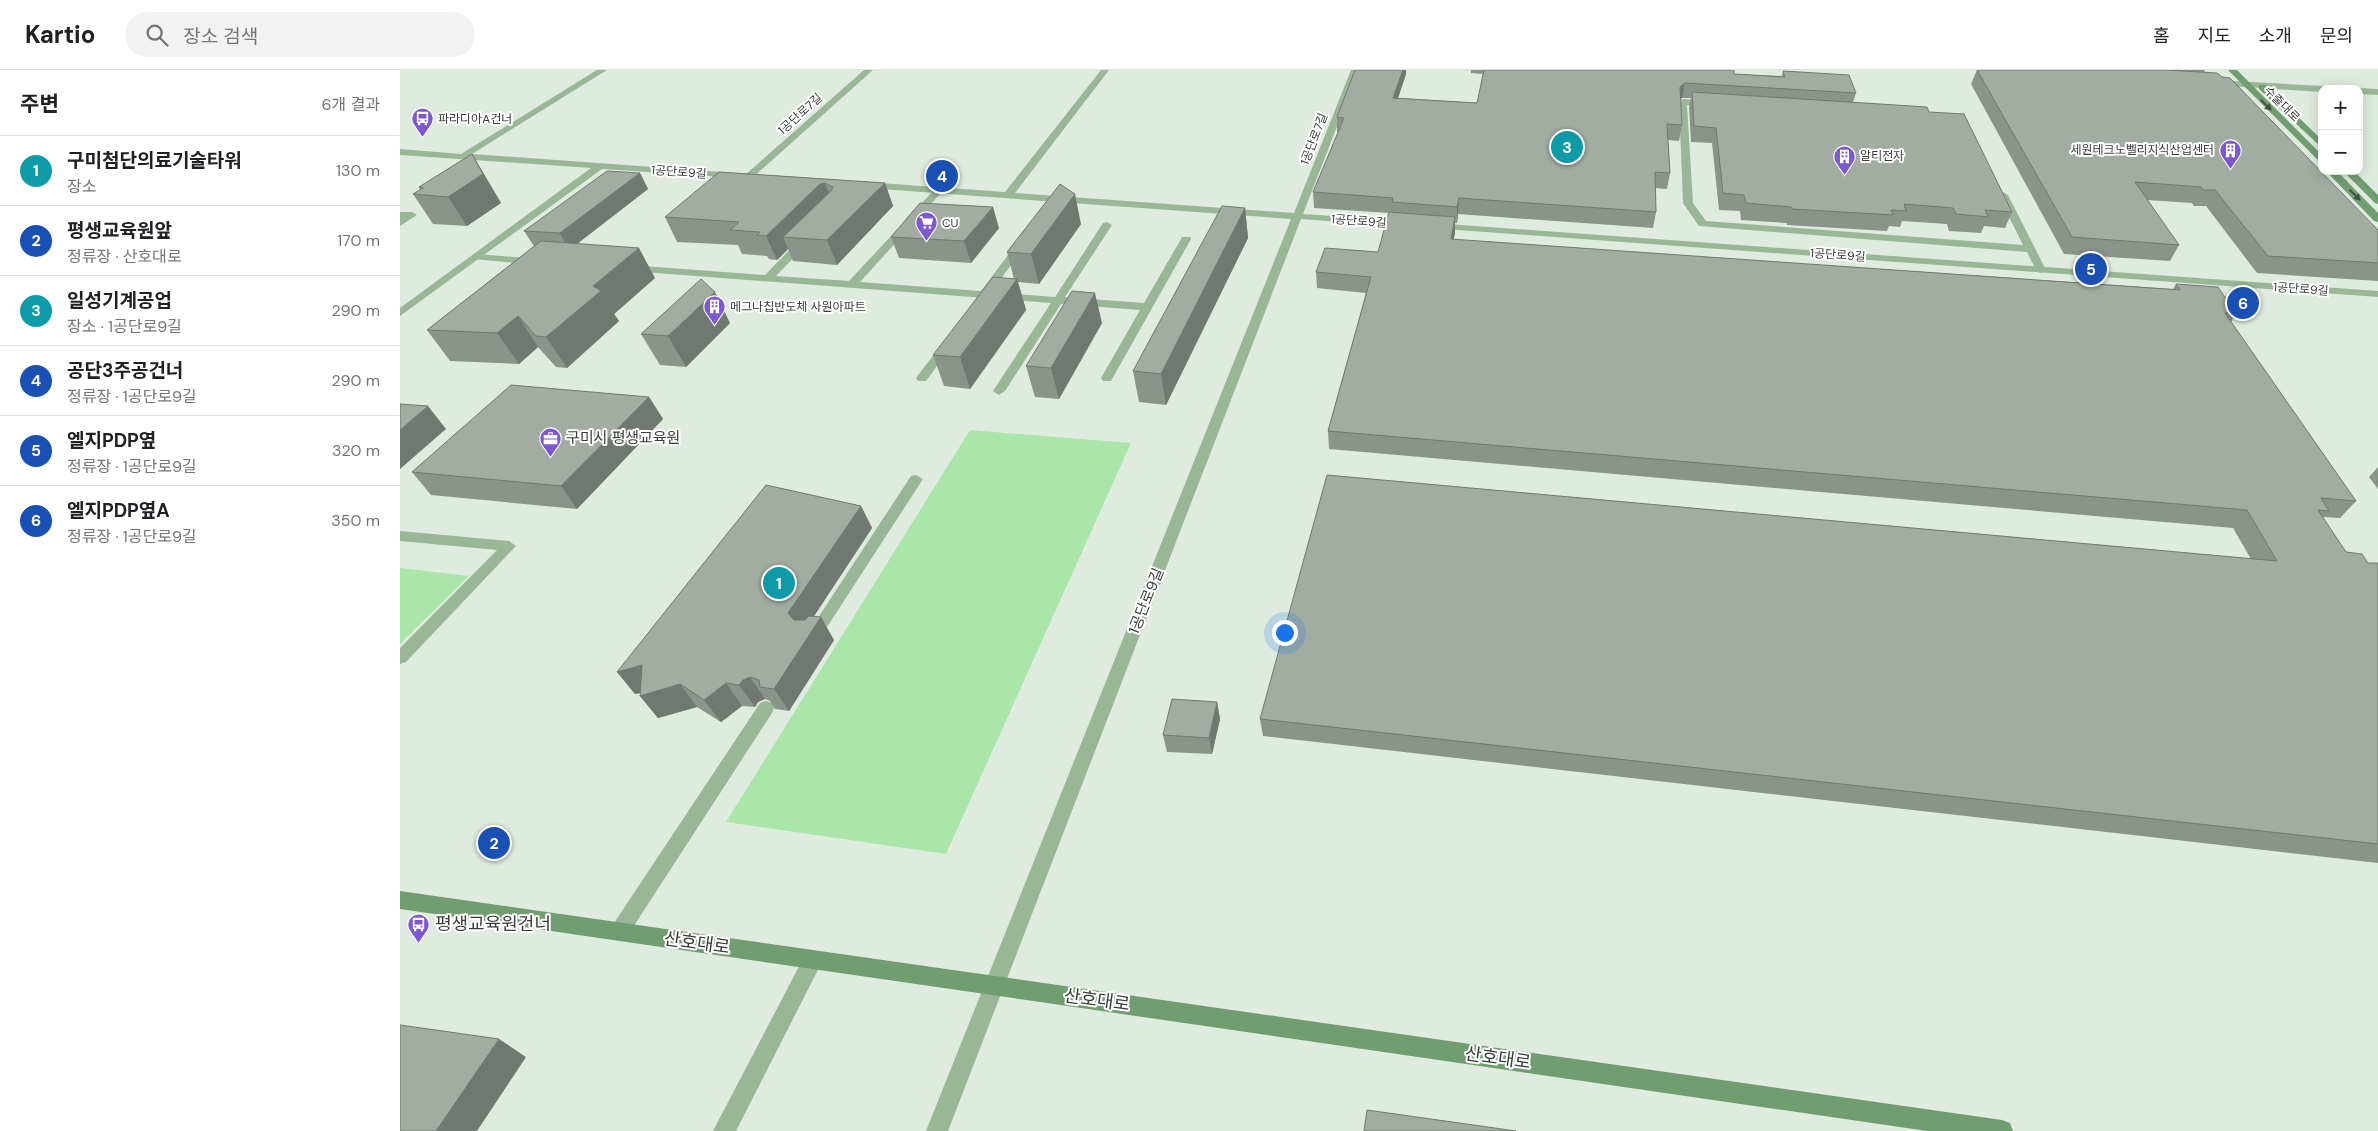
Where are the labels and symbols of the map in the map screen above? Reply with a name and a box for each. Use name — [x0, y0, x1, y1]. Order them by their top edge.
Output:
street label: 수출대로 — [2261, 83, 2303, 125]
street label: 1공단로7길 — [774, 90, 826, 138]
one-way arrow — [2260, 98, 2272, 110]
bus stop icon: 파라디아A건너 — [410, 107, 434, 138]
place label: 파라디아A건너 — [438, 111, 512, 127]
street label: 1공단로7길 — [1297, 111, 1331, 167]
pin: 3 — [1551, 128, 1583, 166]
building icon: 세원테크노벨리지식산업센터 — [2218, 138, 2242, 169]
place label: 세원테크노벨리지식산업센터 — [2070, 142, 2214, 158]
building icon: 알티전자 — [1832, 144, 1856, 175]
place label: 알티전자 — [1860, 148, 1904, 164]
pin: 4 — [926, 157, 958, 195]
street label: 1공단로9길 — [651, 162, 707, 182]
one-way arrow — [2349, 189, 2361, 201]
supermarket icon: CU — [914, 211, 938, 242]
street label: 1공단로9길 — [1331, 211, 1387, 231]
place label: CU — [942, 215, 959, 231]
street label: 1공단로9길 — [1810, 245, 1866, 265]
pin: 5 — [2075, 250, 2107, 288]
street label: 1공단로9길 — [2273, 279, 2329, 299]
pin: 6 — [2227, 284, 2259, 322]
building icon: 메그나칩반도체 사원아파트 — [702, 295, 726, 326]
place label: 메그나칩반도체 사원아파트 — [730, 299, 866, 315]
office icon: 구미시 평생교육원 — [538, 426, 562, 457]
place label: 구미시 평생교육원 — [566, 428, 680, 448]
pin: 1 — [763, 564, 795, 602]
street label: 1공단로9길 — [1124, 565, 1168, 637]
your location — [1272, 620, 1298, 646]
pin: 2 — [478, 824, 510, 862]
bus stop icon: 평생교육원건너 — [407, 912, 431, 943]
place label: 평생교육원건너 — [435, 912, 551, 936]
street label: 산호대로 — [663, 927, 731, 959]
street label: 산호대로 — [1063, 984, 1131, 1016]
street label: 산호대로 — [1464, 1042, 1532, 1074]

